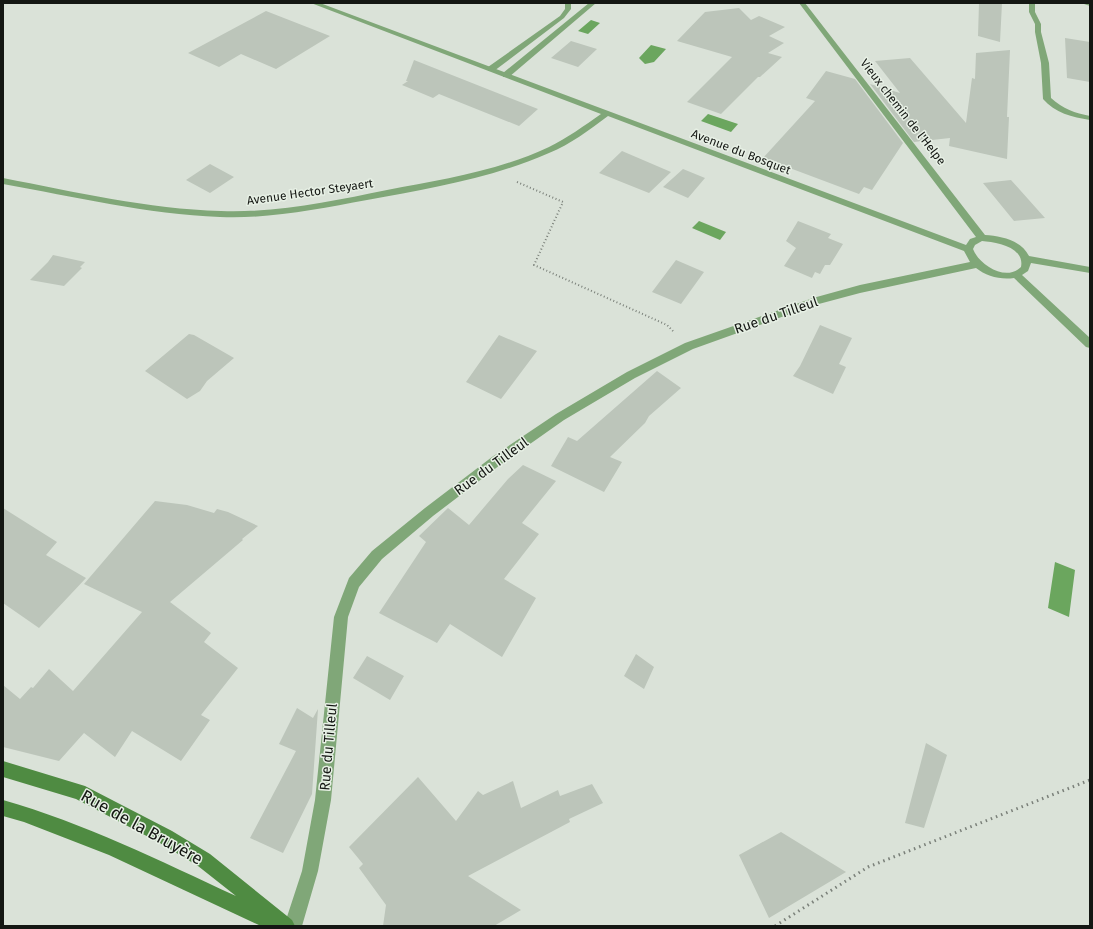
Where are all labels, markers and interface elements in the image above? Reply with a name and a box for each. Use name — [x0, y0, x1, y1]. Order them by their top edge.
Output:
street label: Vieux chemin de l'Helpe — [857, 56, 949, 168]
street label: Avenue du Bosquet — [689, 127, 793, 178]
street label: Avenue Hector Steyaert — [246, 176, 375, 208]
street label: Rue du Tilleul — [732, 293, 820, 338]
street label: Rue du Tilleul — [451, 434, 532, 499]
street label: Rue du Tilleul — [316, 703, 341, 791]
street label: Rue de la Bruyère — [77, 785, 206, 870]

